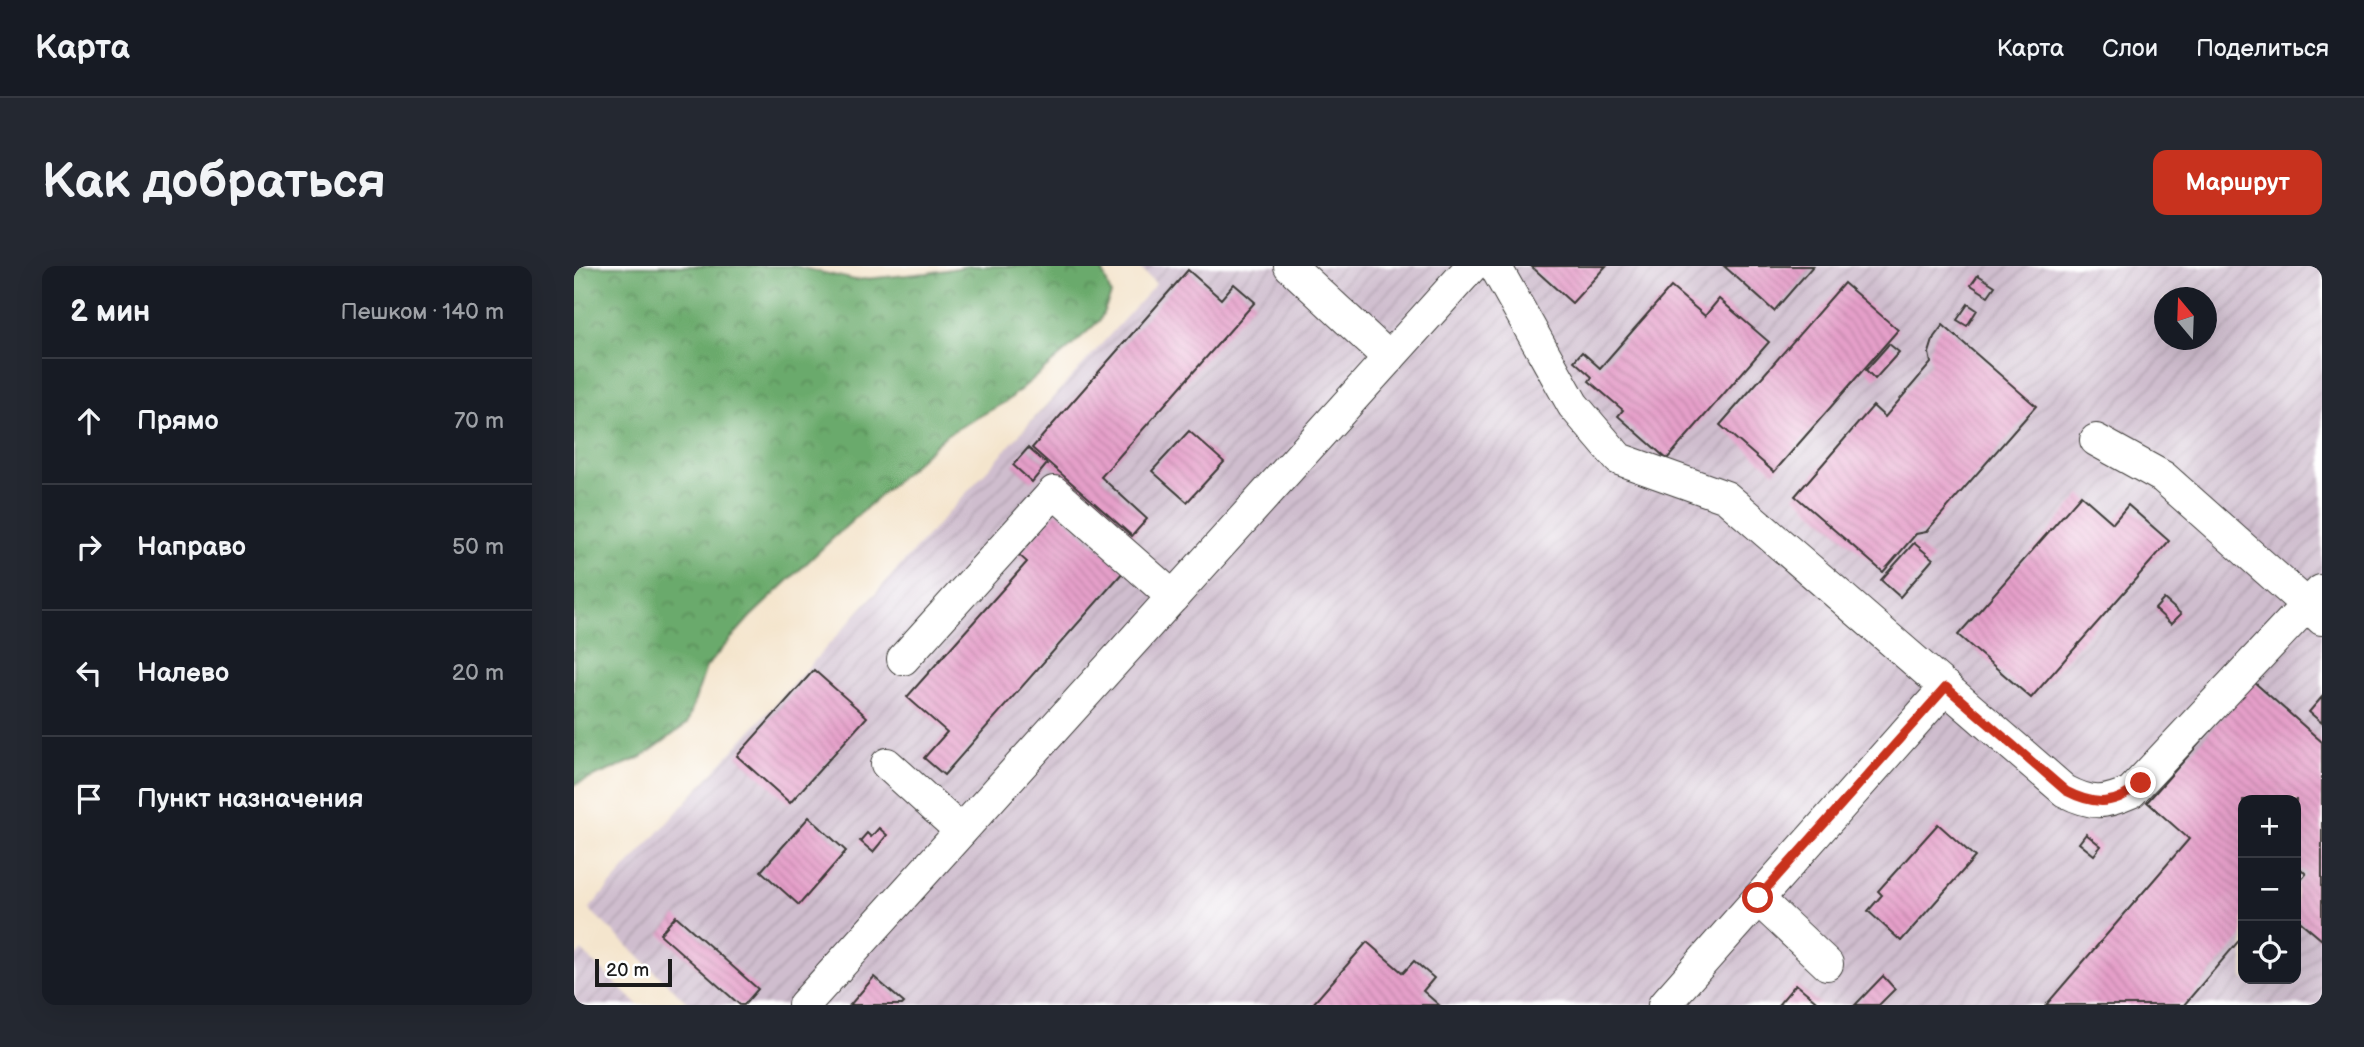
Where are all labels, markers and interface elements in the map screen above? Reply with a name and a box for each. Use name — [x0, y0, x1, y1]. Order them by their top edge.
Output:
text: Карта — [35, 28, 130, 68]
text: Карта — [1997, 34, 2064, 63]
text: Слои — [2102, 34, 2158, 63]
text: Поделиться — [2196, 34, 2329, 63]
button: Маршрут — [2153, 150, 2322, 215]
text: Как добраться — [42, 153, 386, 212]
north arrow — [2154, 287, 2217, 350]
text: 2 мин — [70, 294, 150, 330]
text: Пешком · 140 m — [341, 298, 504, 326]
icon: ahead — [70, 402, 108, 440]
text: Прямо — [137, 406, 219, 437]
text: 70 m — [454, 407, 504, 435]
icon: right — [70, 528, 108, 566]
text: Направо — [137, 532, 246, 563]
text: 50 m — [452, 533, 504, 561]
icon: left — [70, 654, 108, 692]
text: Налево — [137, 658, 229, 689]
text: 20 m — [452, 659, 504, 687]
route end — [2125, 767, 2156, 798]
icon: arrive — [70, 780, 108, 818]
text: Пункт назначения — [137, 784, 363, 815]
map controls — [2238, 795, 2301, 984]
button: + — [2238, 795, 2301, 858]
button: − — [2238, 858, 2301, 921]
route start — [1742, 882, 1773, 913]
button: locate — [2238, 921, 2301, 984]
scale bar — [595, 956, 672, 988]
text: 20 m — [606, 959, 649, 982]

